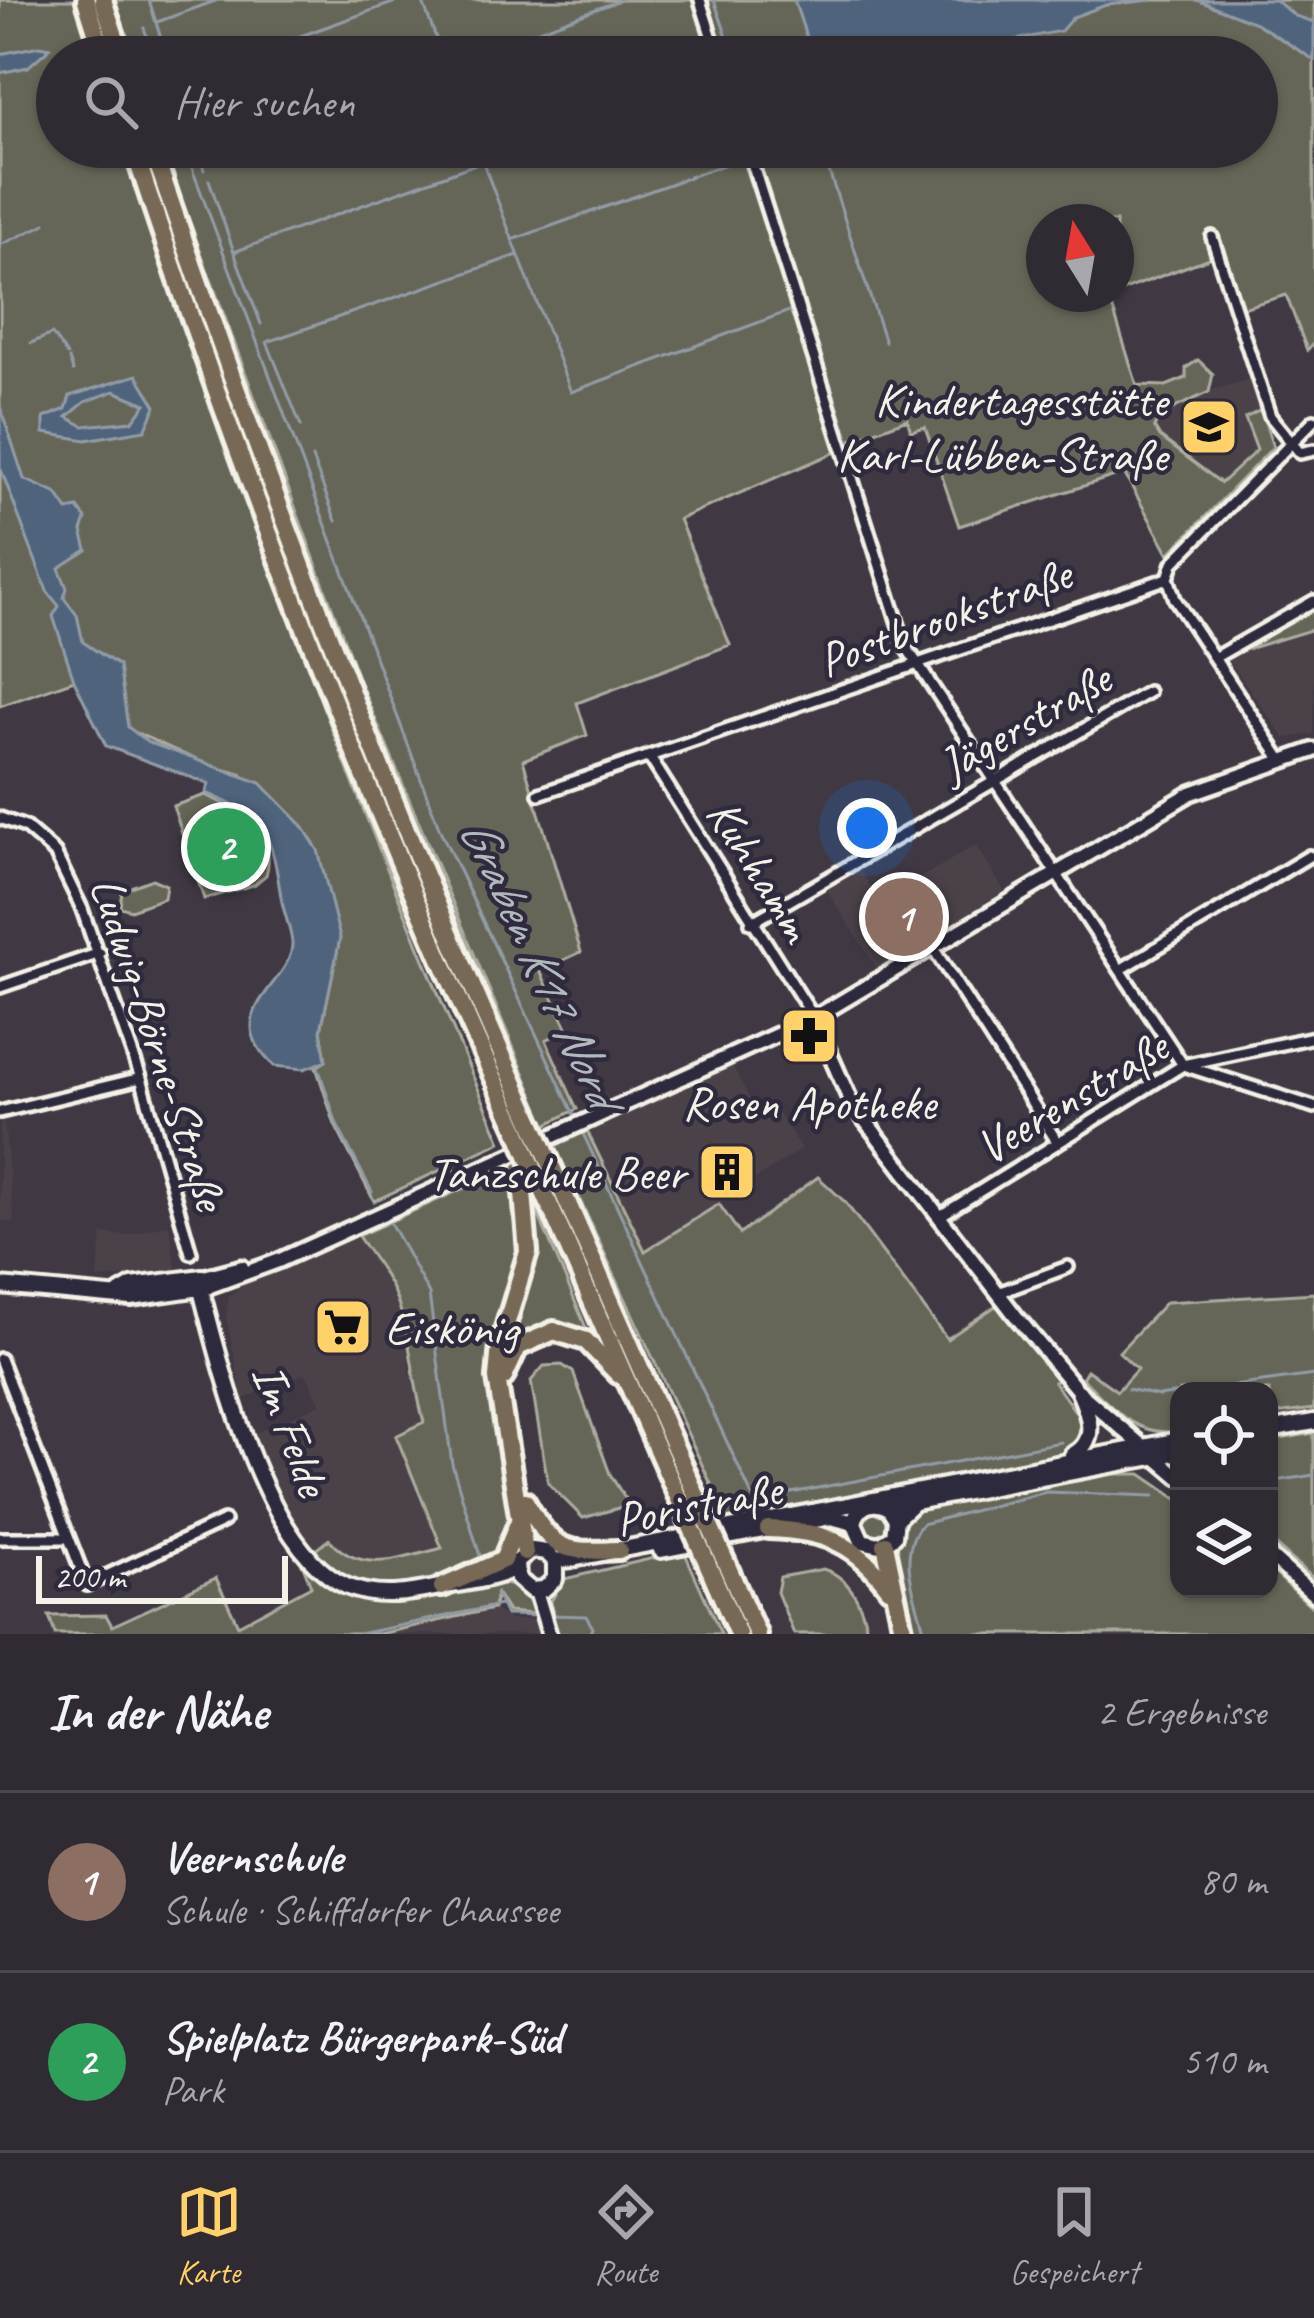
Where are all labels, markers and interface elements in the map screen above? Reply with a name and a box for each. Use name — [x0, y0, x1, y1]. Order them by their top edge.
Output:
search box — [36, 36, 1278, 168]
icon: search — [78, 69, 144, 135]
text: Hier suchen — [174, 74, 354, 131]
north arrow — [1026, 204, 1134, 312]
place label: Kindertagesstätte Karl-Lübben-Straße — [837, 370, 1170, 485]
school or university icon: Kindertagesstätte Karl-Lübben-Straße — [1178, 396, 1240, 458]
street label: Postbrookstraße — [810, 542, 1082, 690]
street label: Jägerstraße — [926, 647, 1124, 796]
street label: Kuhhamm — [693, 788, 829, 955]
your location — [837, 798, 897, 858]
pin: 2 — [187, 802, 265, 892]
water label: Graben K17 Nord — [446, 807, 641, 1129]
street label: Ludwig-Börne-Straße — [77, 869, 242, 1221]
pin: 1 — [865, 872, 943, 962]
pharmacy icon: Rosen Apotheke — [778, 1005, 840, 1067]
street label: Veerenstraße — [965, 1015, 1181, 1177]
place label: Rosen Apotheke — [682, 1073, 939, 1133]
building icon: Tanzschule Beer — [696, 1141, 758, 1203]
place label: Tanzschule Beer — [428, 1143, 690, 1203]
supermarket icon: Eiskönig — [312, 1296, 374, 1358]
place label: Eiskönig — [385, 1298, 522, 1358]
street label: Im Felde — [239, 1355, 345, 1507]
map controls — [1170, 1382, 1278, 1598]
button: locate — [1170, 1382, 1278, 1490]
street label: Poristraße — [610, 1458, 790, 1549]
button: layers — [1170, 1490, 1278, 1598]
scale bar — [36, 1550, 288, 1603]
text: 200 m — [54, 1556, 125, 1598]
text: In der Nähe — [48, 1680, 267, 1744]
text: 2 Ergebnisse — [1097, 1688, 1266, 1737]
text: Veernschule — [162, 1829, 342, 1886]
text: 1 — [78, 1857, 96, 1906]
text: 80 m — [1200, 1857, 1266, 1906]
text: Schule · Schiffdorfer Chaussee — [162, 1886, 559, 1935]
text: Spielplatz Bürgerpark-Süd — [162, 2009, 561, 2066]
text: 2 — [78, 2037, 96, 2086]
text: 510 m — [1182, 2037, 1266, 2086]
text: Park — [162, 2066, 224, 2115]
tab: Karte — [176, 2179, 242, 2293]
tab: Route — [593, 2179, 659, 2293]
tab: Gespeichert — [1010, 2179, 1138, 2293]

